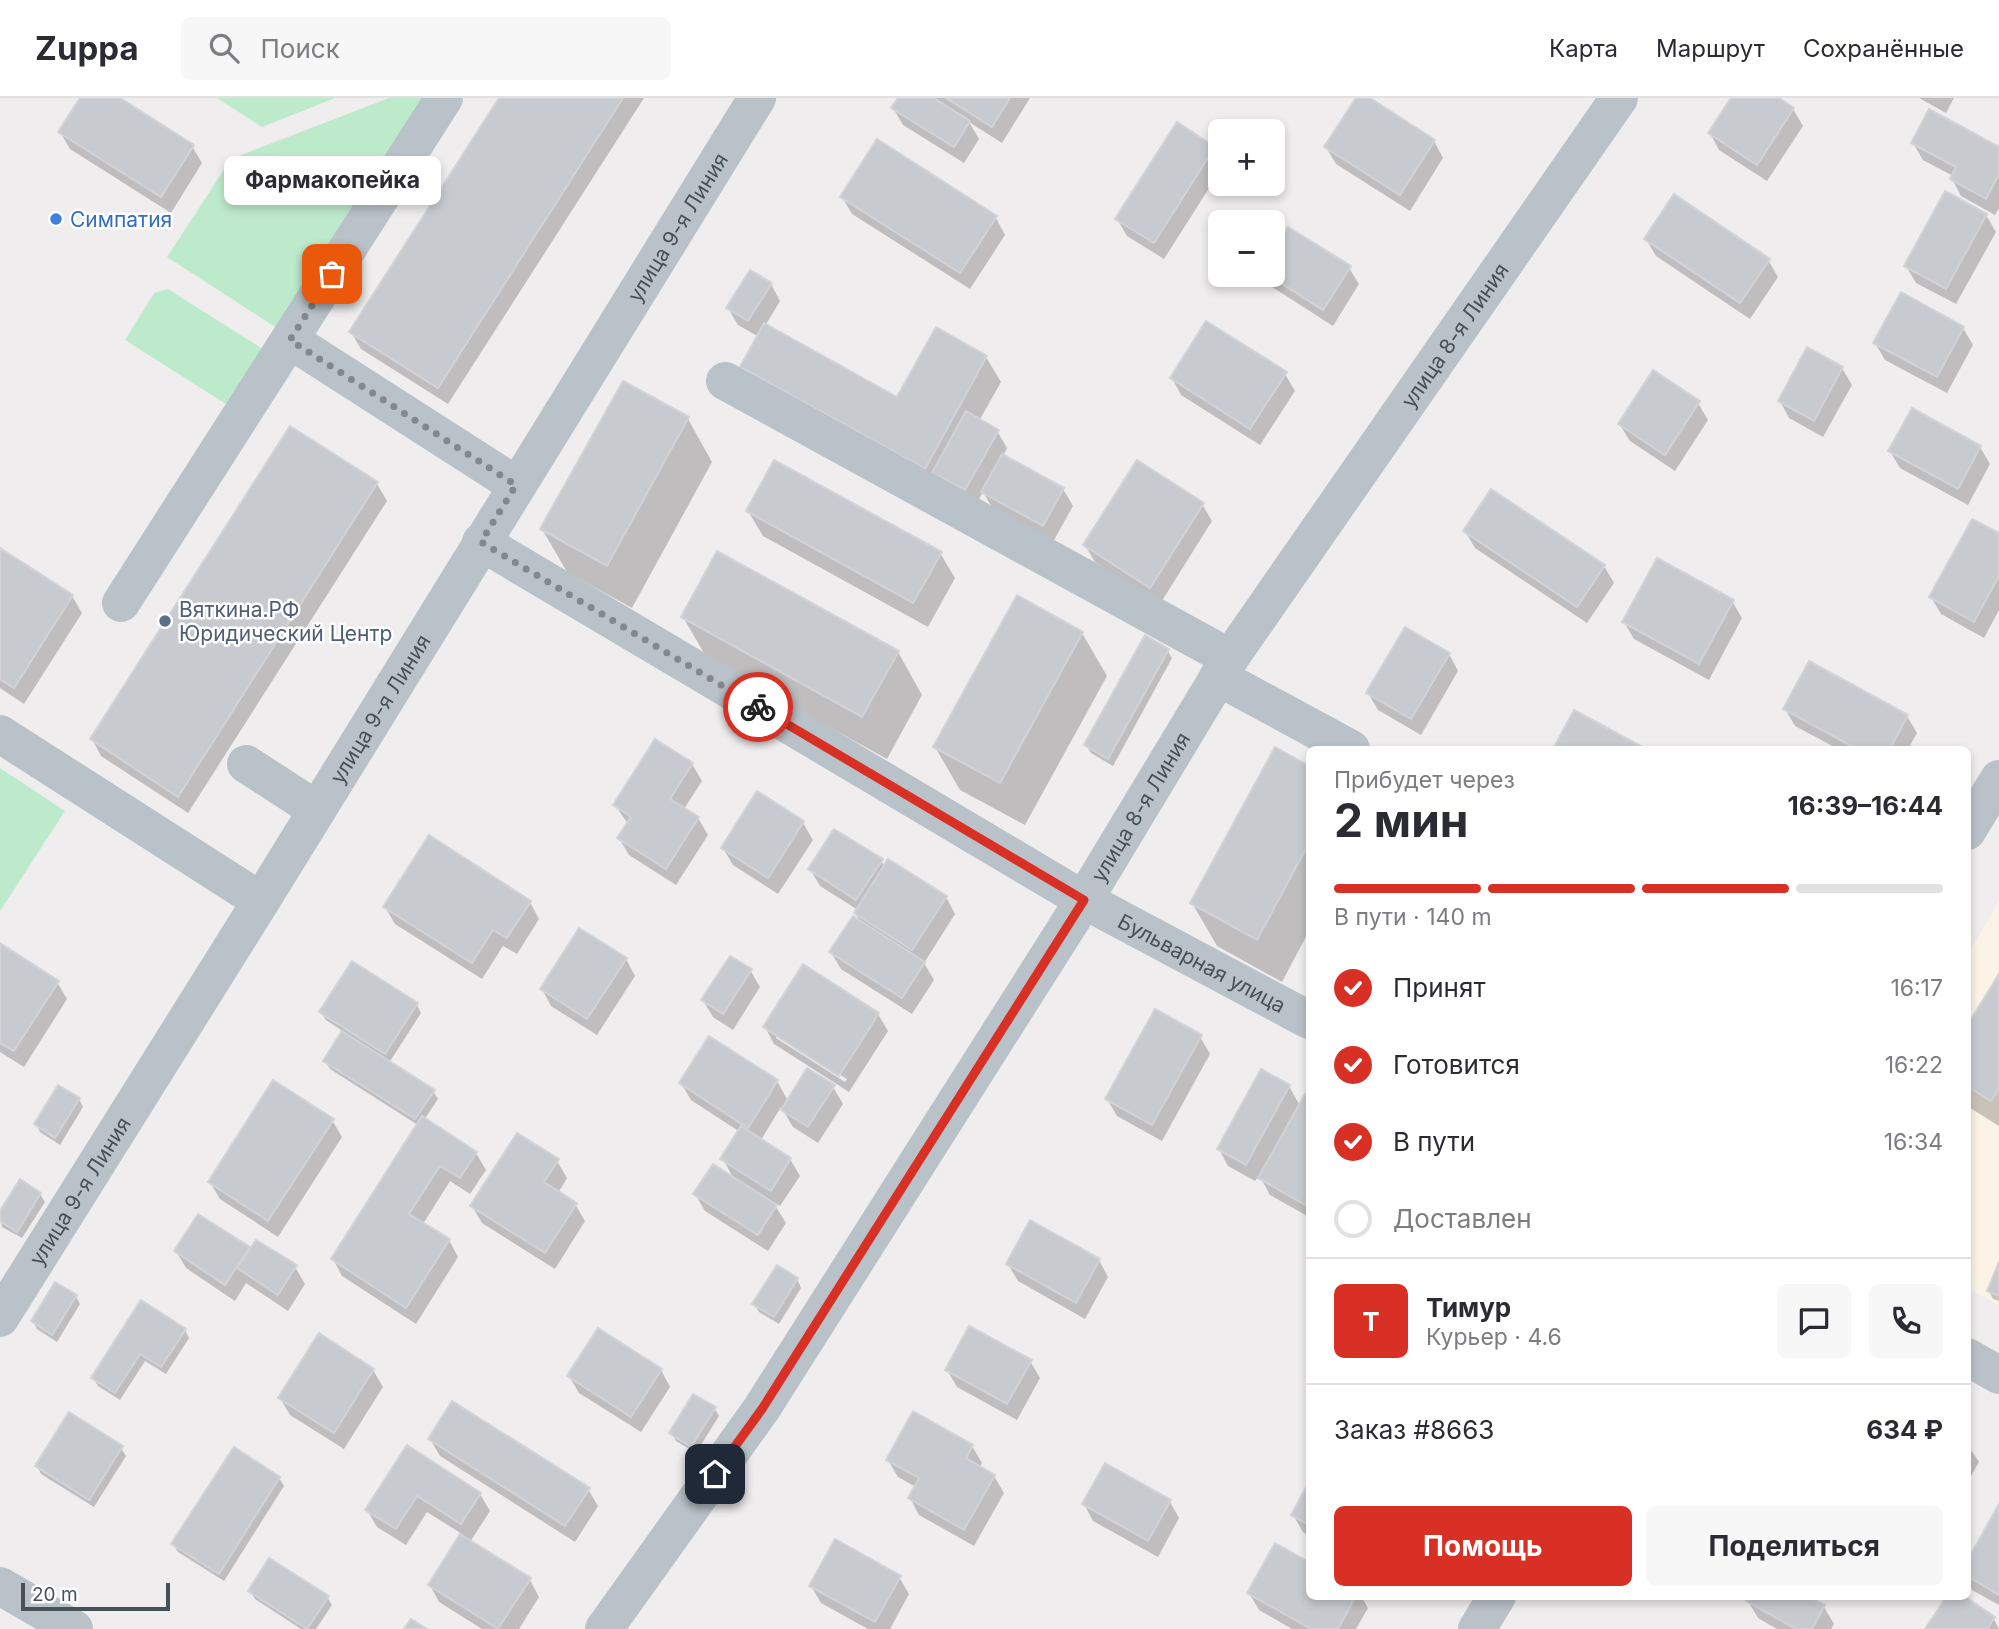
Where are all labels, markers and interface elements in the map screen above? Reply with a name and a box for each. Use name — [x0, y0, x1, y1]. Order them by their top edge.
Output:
search box — [181, 17, 671, 80]
text: Zuppa — [35, 28, 139, 68]
icon: search — [205, 29, 243, 67]
text: Поиск — [261, 33, 340, 64]
text: Карта — [1549, 34, 1618, 63]
text: Маршрут — [1656, 34, 1765, 63]
text: Сохранённые — [1803, 34, 1964, 63]
map controls — [1208, 119, 1285, 287]
button: + — [1208, 119, 1285, 196]
street label: улица 9-я Линия — [622, 148, 733, 306]
callout: Фармакопейка — [224, 155, 440, 204]
text: Фармакопейка — [245, 166, 420, 194]
place label: Симпатия — [70, 207, 172, 232]
button: − — [1208, 210, 1285, 287]
marker: Симпатия — [48, 211, 64, 227]
pin — [302, 244, 362, 304]
icon: bag — [313, 255, 351, 293]
street label: улица 8-я Линия — [1395, 258, 1513, 412]
place label: Вяткина.РФ Юридический Центр — [179, 597, 392, 646]
marker: Вяткина.РФ Юридический Центр — [157, 613, 173, 629]
street label: улица 9-я Линия — [324, 630, 435, 788]
courier — [723, 672, 793, 742]
icon: bike — [739, 688, 777, 726]
street label: улица 8-я Линия — [1086, 727, 1195, 886]
text: Прибудет через — [1334, 766, 1515, 794]
text: 16:39–16:44 — [1788, 790, 1943, 821]
text: 2 мин — [1334, 792, 1469, 848]
text: В пути · 140 m — [1334, 903, 1492, 931]
street label: Бульварная улица — [1114, 908, 1290, 1018]
icon: check — [1334, 969, 1372, 1007]
text: Принят — [1393, 972, 1486, 1003]
text: 16:17 — [1890, 974, 1943, 1002]
icon: check — [1334, 1046, 1372, 1084]
text: Готовится — [1393, 1049, 1520, 1080]
text: 16:22 — [1885, 1051, 1943, 1079]
street label: улица 9-я Линия — [24, 1112, 135, 1270]
icon: check — [1334, 1123, 1372, 1161]
text: В пути — [1393, 1126, 1475, 1157]
text: 16:34 — [1884, 1128, 1943, 1156]
text: Доставлен — [1393, 1203, 1532, 1234]
button: chat — [1777, 1284, 1851, 1358]
button: phone — [1869, 1284, 1943, 1358]
text: Тимур — [1426, 1292, 1511, 1323]
text: Т — [1362, 1306, 1380, 1337]
text: Курьер · 4.6 — [1426, 1323, 1562, 1351]
text: Заказ #8663 — [1334, 1414, 1494, 1445]
text: 634 ₽ — [1866, 1414, 1943, 1445]
pin — [685, 1444, 745, 1504]
icon: home — [696, 1455, 734, 1493]
button: Помощь — [1334, 1506, 1632, 1586]
button: Поделиться — [1646, 1506, 1943, 1586]
scale bar — [21, 1580, 170, 1612]
text: 20 m — [32, 1583, 78, 1606]

